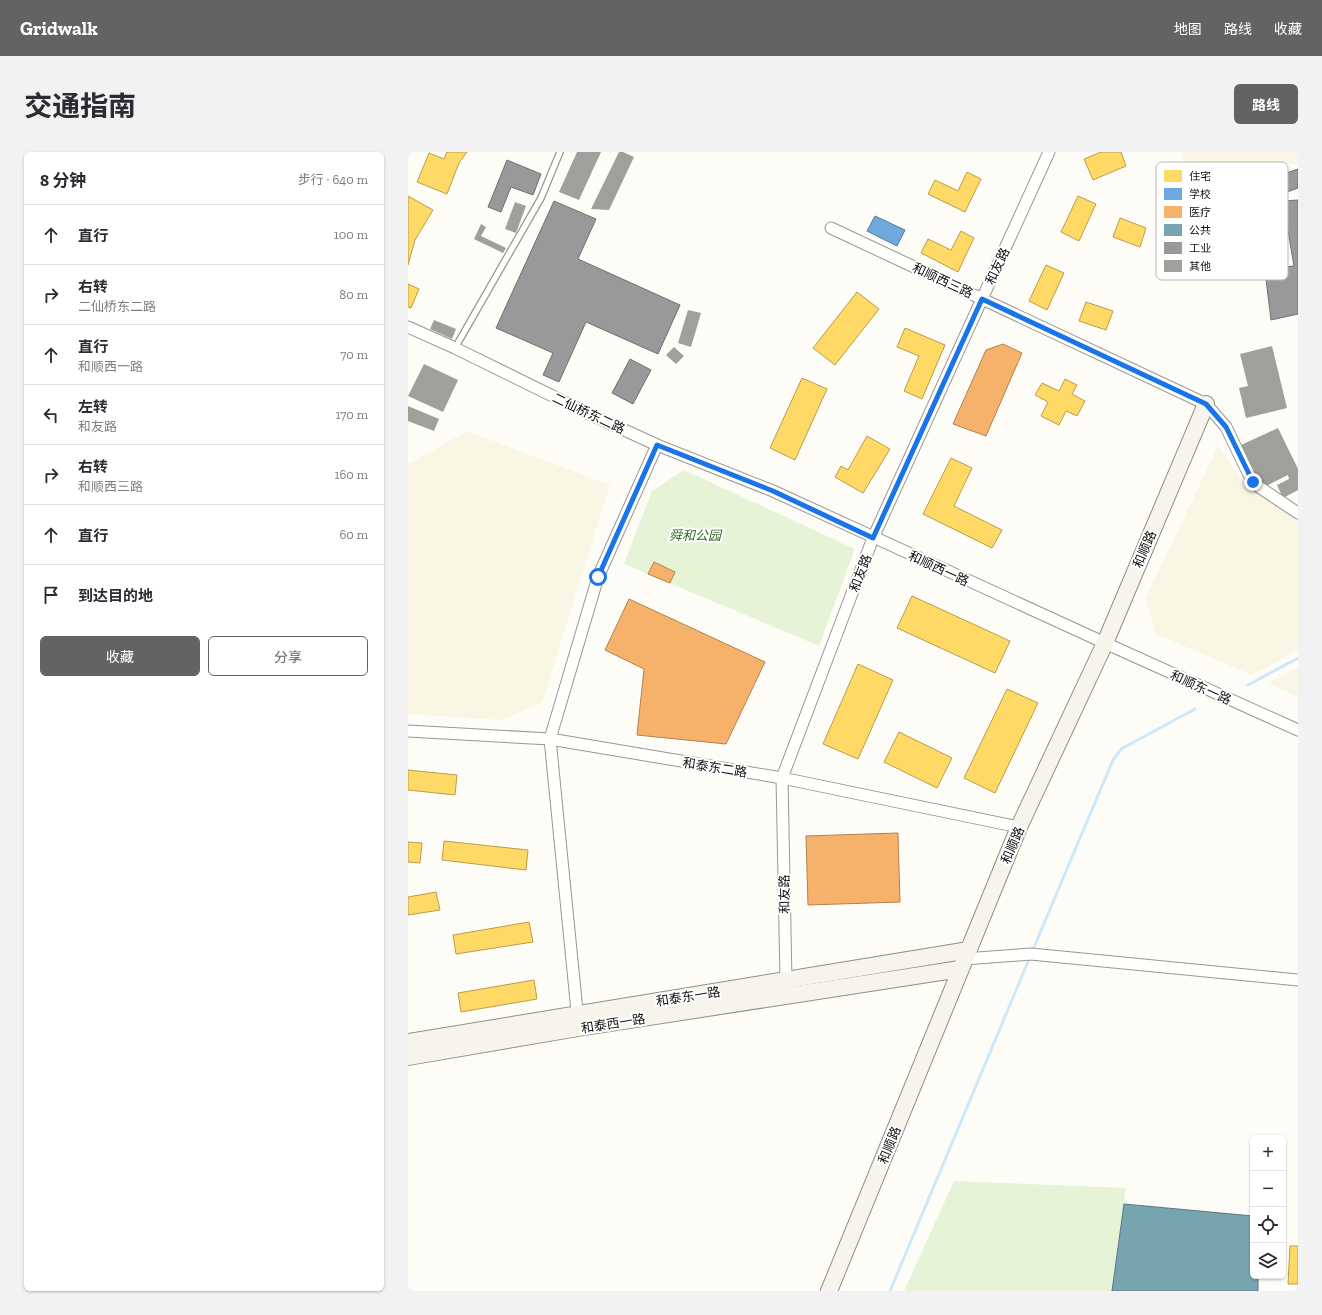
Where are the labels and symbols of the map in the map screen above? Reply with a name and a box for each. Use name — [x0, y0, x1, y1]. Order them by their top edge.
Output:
legend — [1156, 162, 1288, 280]
text: 住宅 — [1189, 170, 1211, 183]
text: 学校 — [1189, 188, 1211, 201]
text: 医疗 — [1189, 206, 1211, 219]
text: 公共 — [1189, 224, 1211, 237]
text: 工业 — [1189, 242, 1211, 255]
street label: 和友路 — [982, 245, 1012, 287]
street label: 和顺西三路 — [910, 260, 975, 301]
text: 其他 — [1189, 260, 1211, 273]
street label: 二仙桥东二路 — [550, 390, 627, 437]
route end — [1244, 473, 1262, 491]
park label: 舜和公园 — [669, 528, 723, 543]
street label: 和顺路 — [1130, 528, 1159, 570]
street label: 和顺西一路 — [906, 548, 971, 589]
street label: 和友路 — [846, 552, 874, 594]
route start — [589, 568, 607, 586]
street label: 和顺东一路 — [1168, 667, 1234, 708]
street label: 和泰东二路 — [682, 755, 748, 780]
street label: 和顺路 — [998, 824, 1027, 866]
street label: 和友路 — [777, 874, 792, 914]
street label: 和泰东一路 — [655, 984, 721, 1009]
street label: 和泰西一路 — [580, 1011, 646, 1036]
street label: 和顺路 — [875, 1124, 904, 1166]

